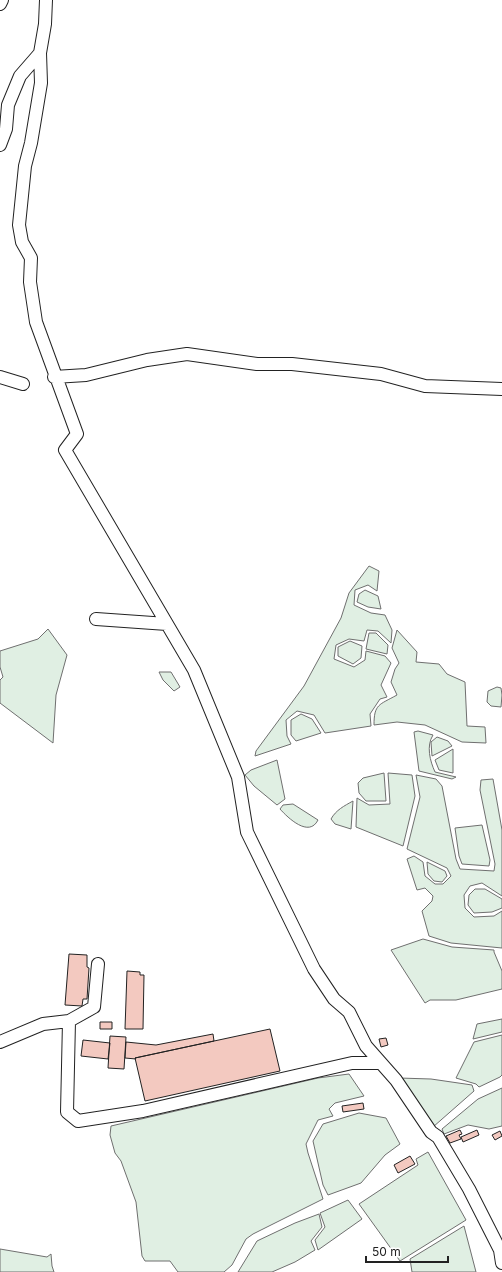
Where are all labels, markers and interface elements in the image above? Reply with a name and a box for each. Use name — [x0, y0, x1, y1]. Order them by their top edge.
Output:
scale bar — [366, 1238, 448, 1264]
text: 50 m — [372, 1244, 401, 1259]

